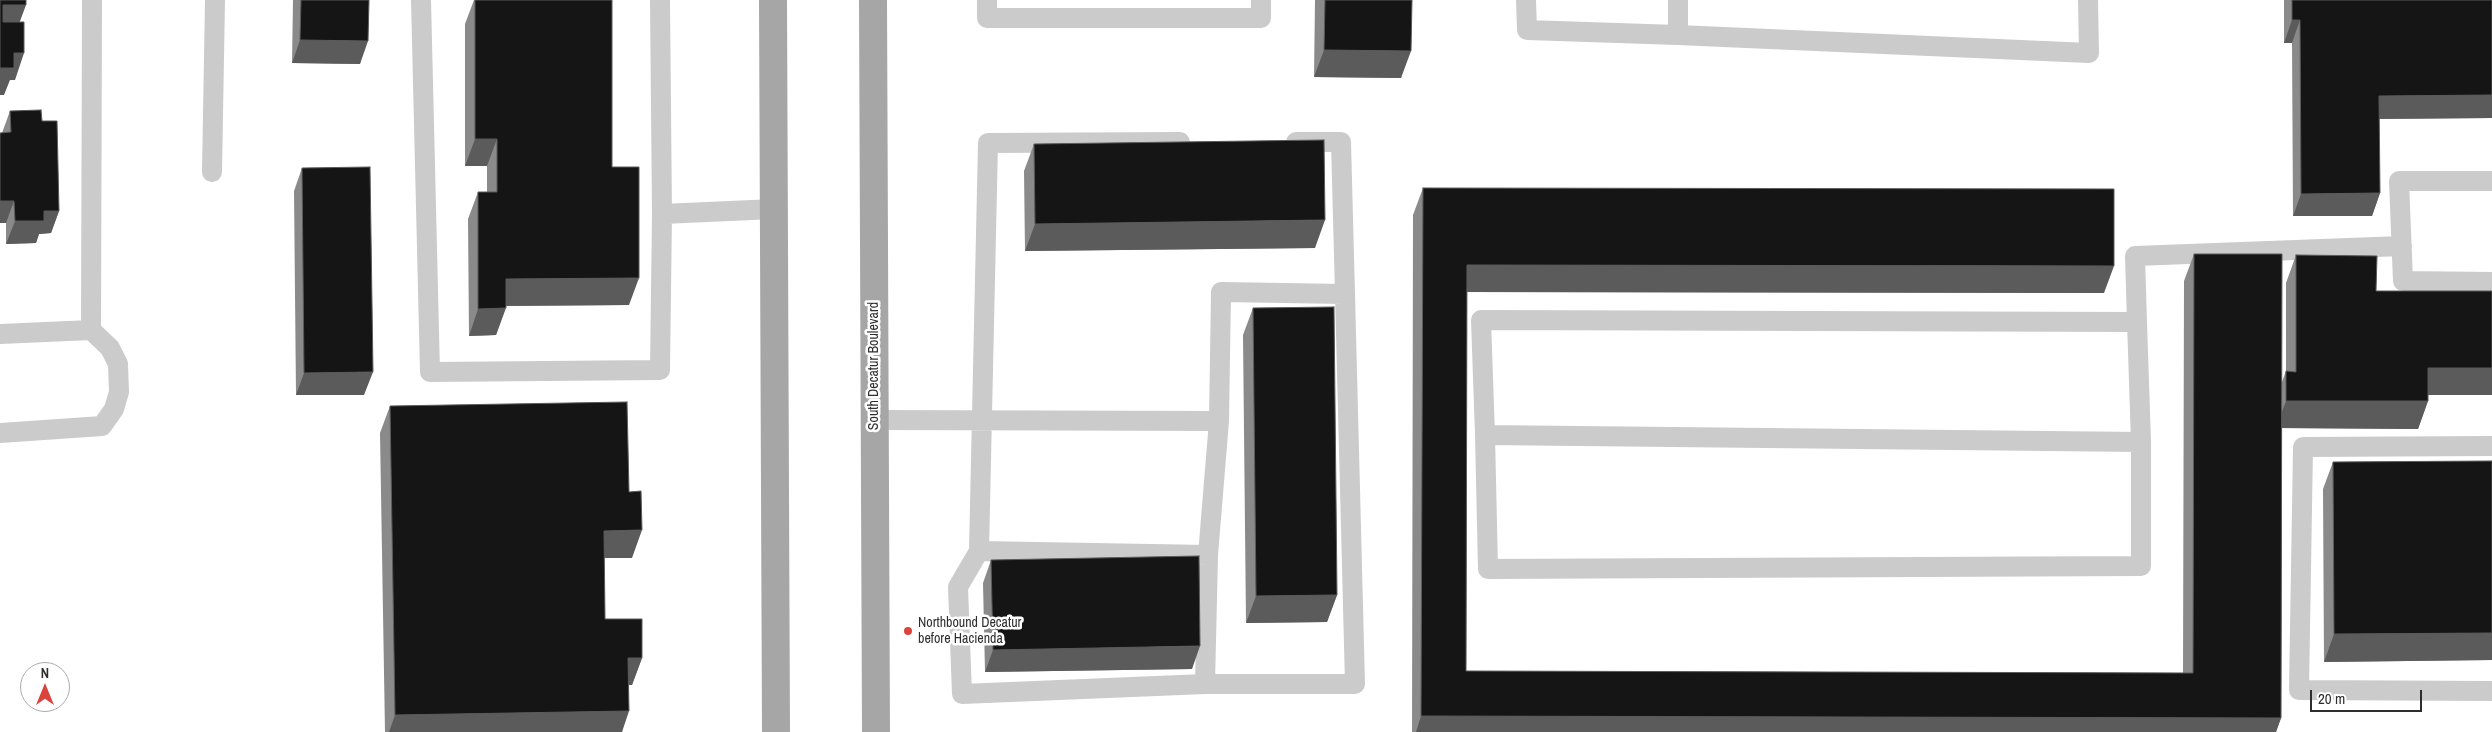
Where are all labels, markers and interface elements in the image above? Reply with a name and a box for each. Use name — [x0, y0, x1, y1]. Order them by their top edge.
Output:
street label: South Decatur Boulevard — [866, 302, 882, 430]
place label: Northbound Decatur before Hacienda — [918, 615, 1021, 648]
marker: Northbound Decatur before Hacienda — [902, 625, 914, 637]
north arrow — [20, 662, 70, 712]
text: N — [41, 664, 49, 682]
scale bar — [2312, 680, 2424, 712]
text: 20 m — [2318, 688, 2345, 709]

